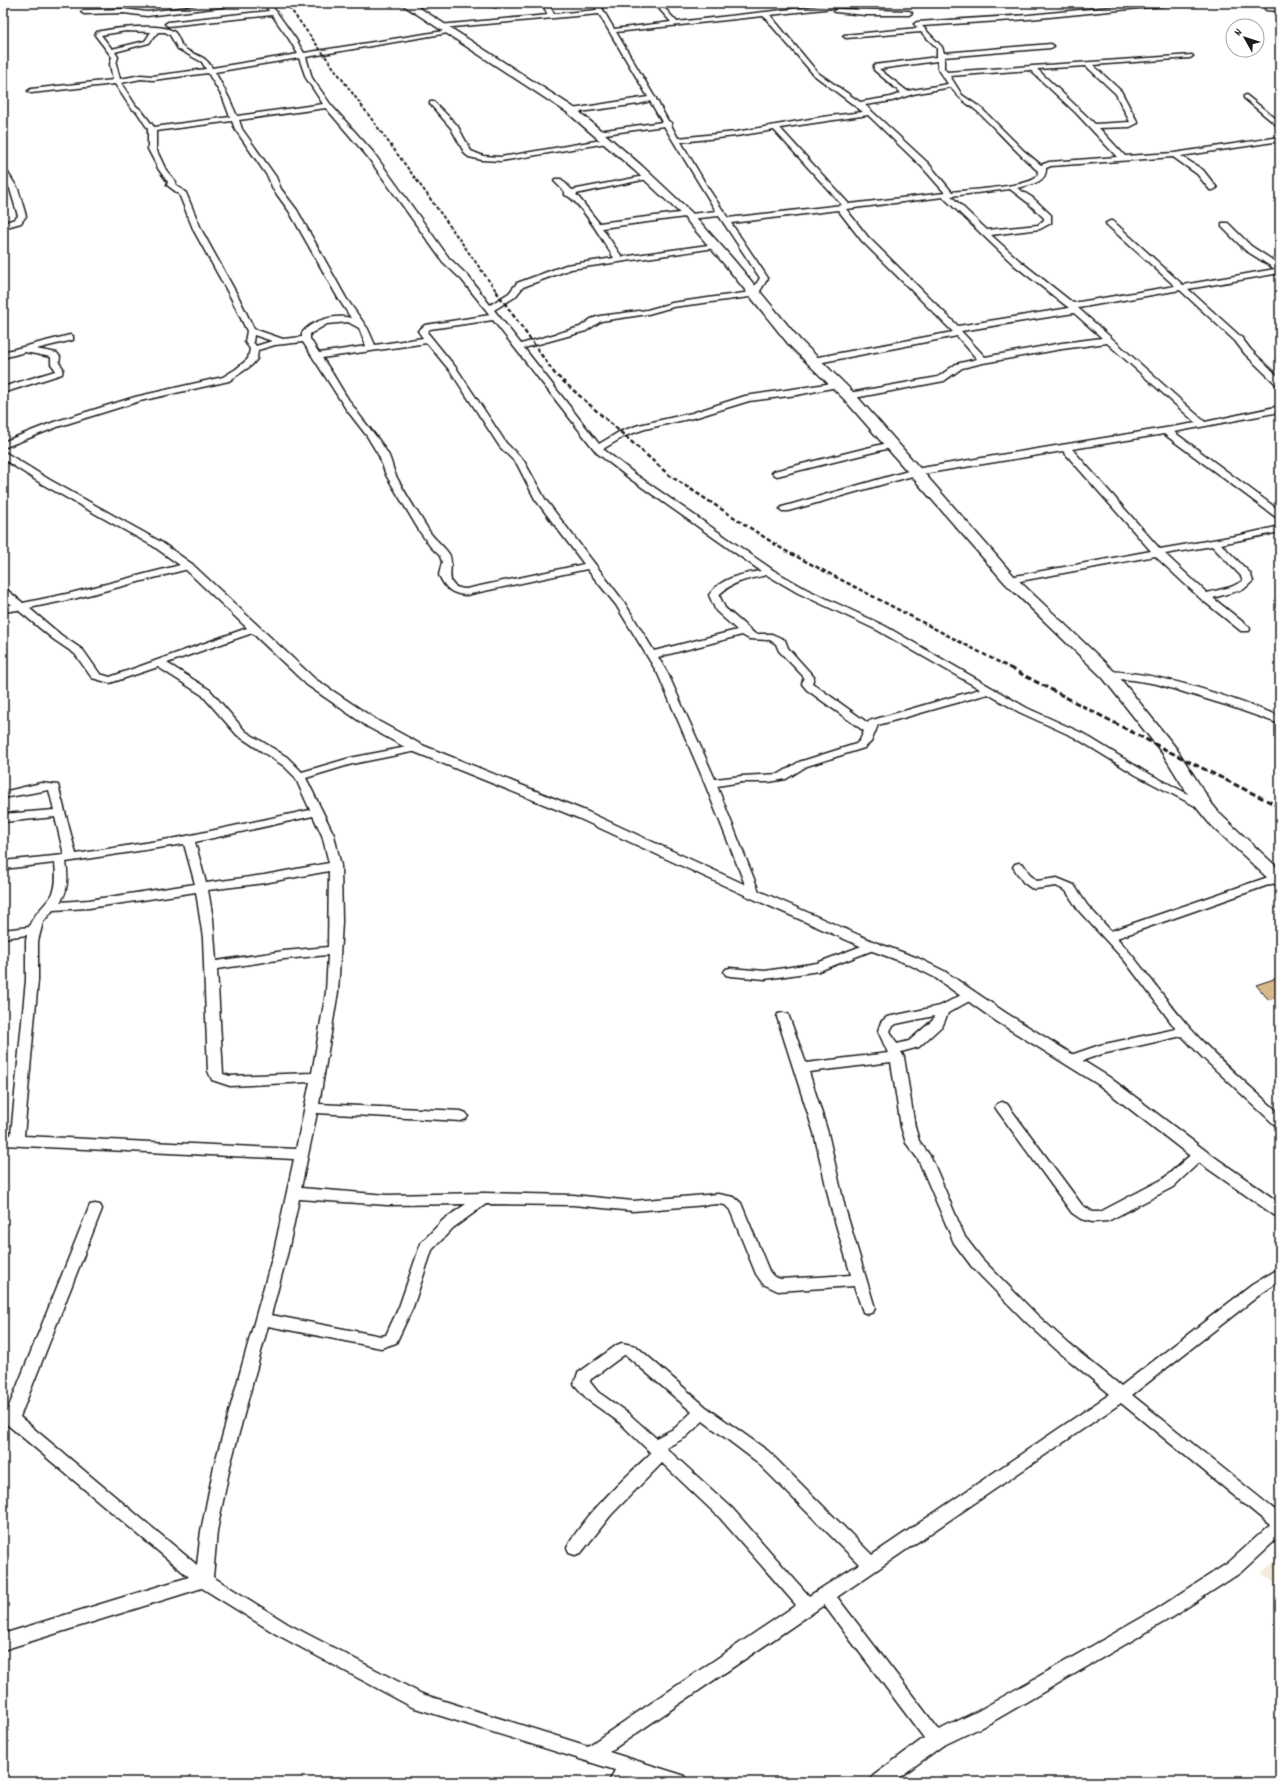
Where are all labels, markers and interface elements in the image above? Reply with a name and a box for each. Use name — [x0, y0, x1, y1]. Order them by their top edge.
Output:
north arrow — [1225, 18, 1265, 58]
text: N — [1231, 25, 1247, 40]

